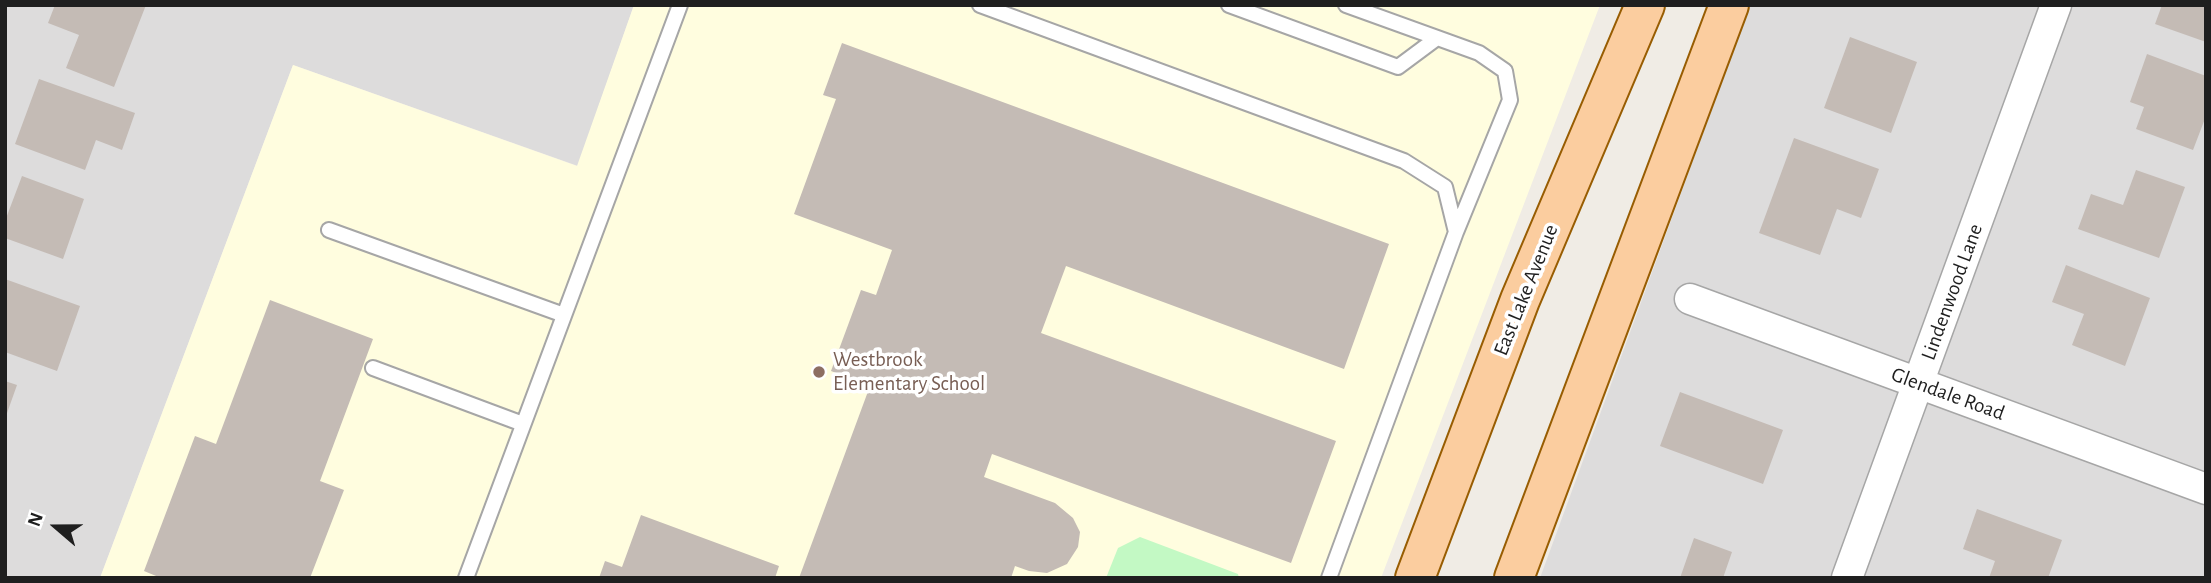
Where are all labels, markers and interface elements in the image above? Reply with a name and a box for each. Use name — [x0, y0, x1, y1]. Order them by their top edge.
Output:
street label: Lindenwood Lane — [1916, 220, 1988, 364]
street label: East Lake Avenue — [1488, 221, 1564, 359]
place label: Westbrook Elementary School — [833, 347, 985, 397]
street label: Glendale Road — [1888, 362, 2008, 426]
marker: Westbrook Elementary School — [811, 364, 827, 380]
north arrow — [21, 492, 91, 562]
text: N — [25, 510, 47, 529]

